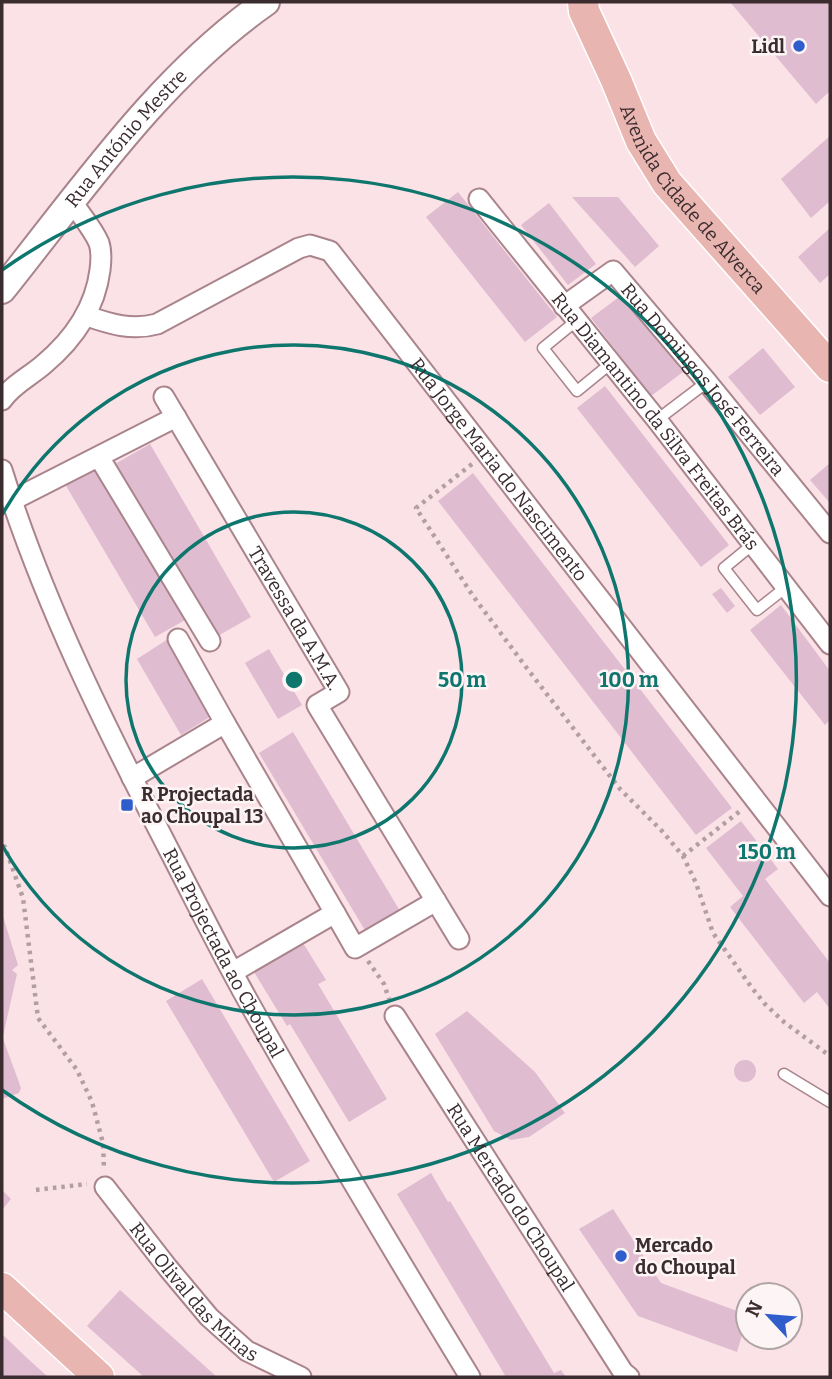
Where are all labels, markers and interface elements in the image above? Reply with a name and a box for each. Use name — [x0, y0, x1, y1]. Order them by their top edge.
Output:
place label: Lidl — [751, 35, 785, 58]
marker: Lidl — [791, 38, 807, 54]
street label: Rua António Mestre — [60, 64, 192, 212]
street label: Avenida Cidade de Alverca — [615, 101, 771, 299]
street label: Rua Domingos José Ferreira — [616, 278, 790, 481]
street label: Rua Diamantino da Silva Freitas Brás — [547, 288, 764, 555]
street label: Rua Jorge Maria do Nascimento — [405, 353, 592, 586]
street label: Travessa da A.M.A. — [243, 542, 346, 694]
text: 50 m — [438, 667, 486, 693]
text: 100 m — [599, 667, 659, 693]
centre of rings — [282, 668, 306, 692]
place label: R Projectada ao Choupal 13 — [141, 783, 263, 828]
marker: R Projectada ao Choupal 13 — [119, 797, 135, 813]
text: 150 m — [738, 839, 796, 865]
street label: Rua Projectada ao Choupal — [158, 844, 289, 1062]
street label: Rua Mercado do Choupal — [442, 1099, 579, 1296]
street label: Rua Olival das Minas — [125, 1218, 262, 1367]
place label: Mercado do Choupal — [635, 1234, 736, 1279]
marker: Mercado do Choupal — [613, 1248, 629, 1264]
north arrow — [734, 1281, 804, 1351]
text: N — [741, 1297, 768, 1320]

